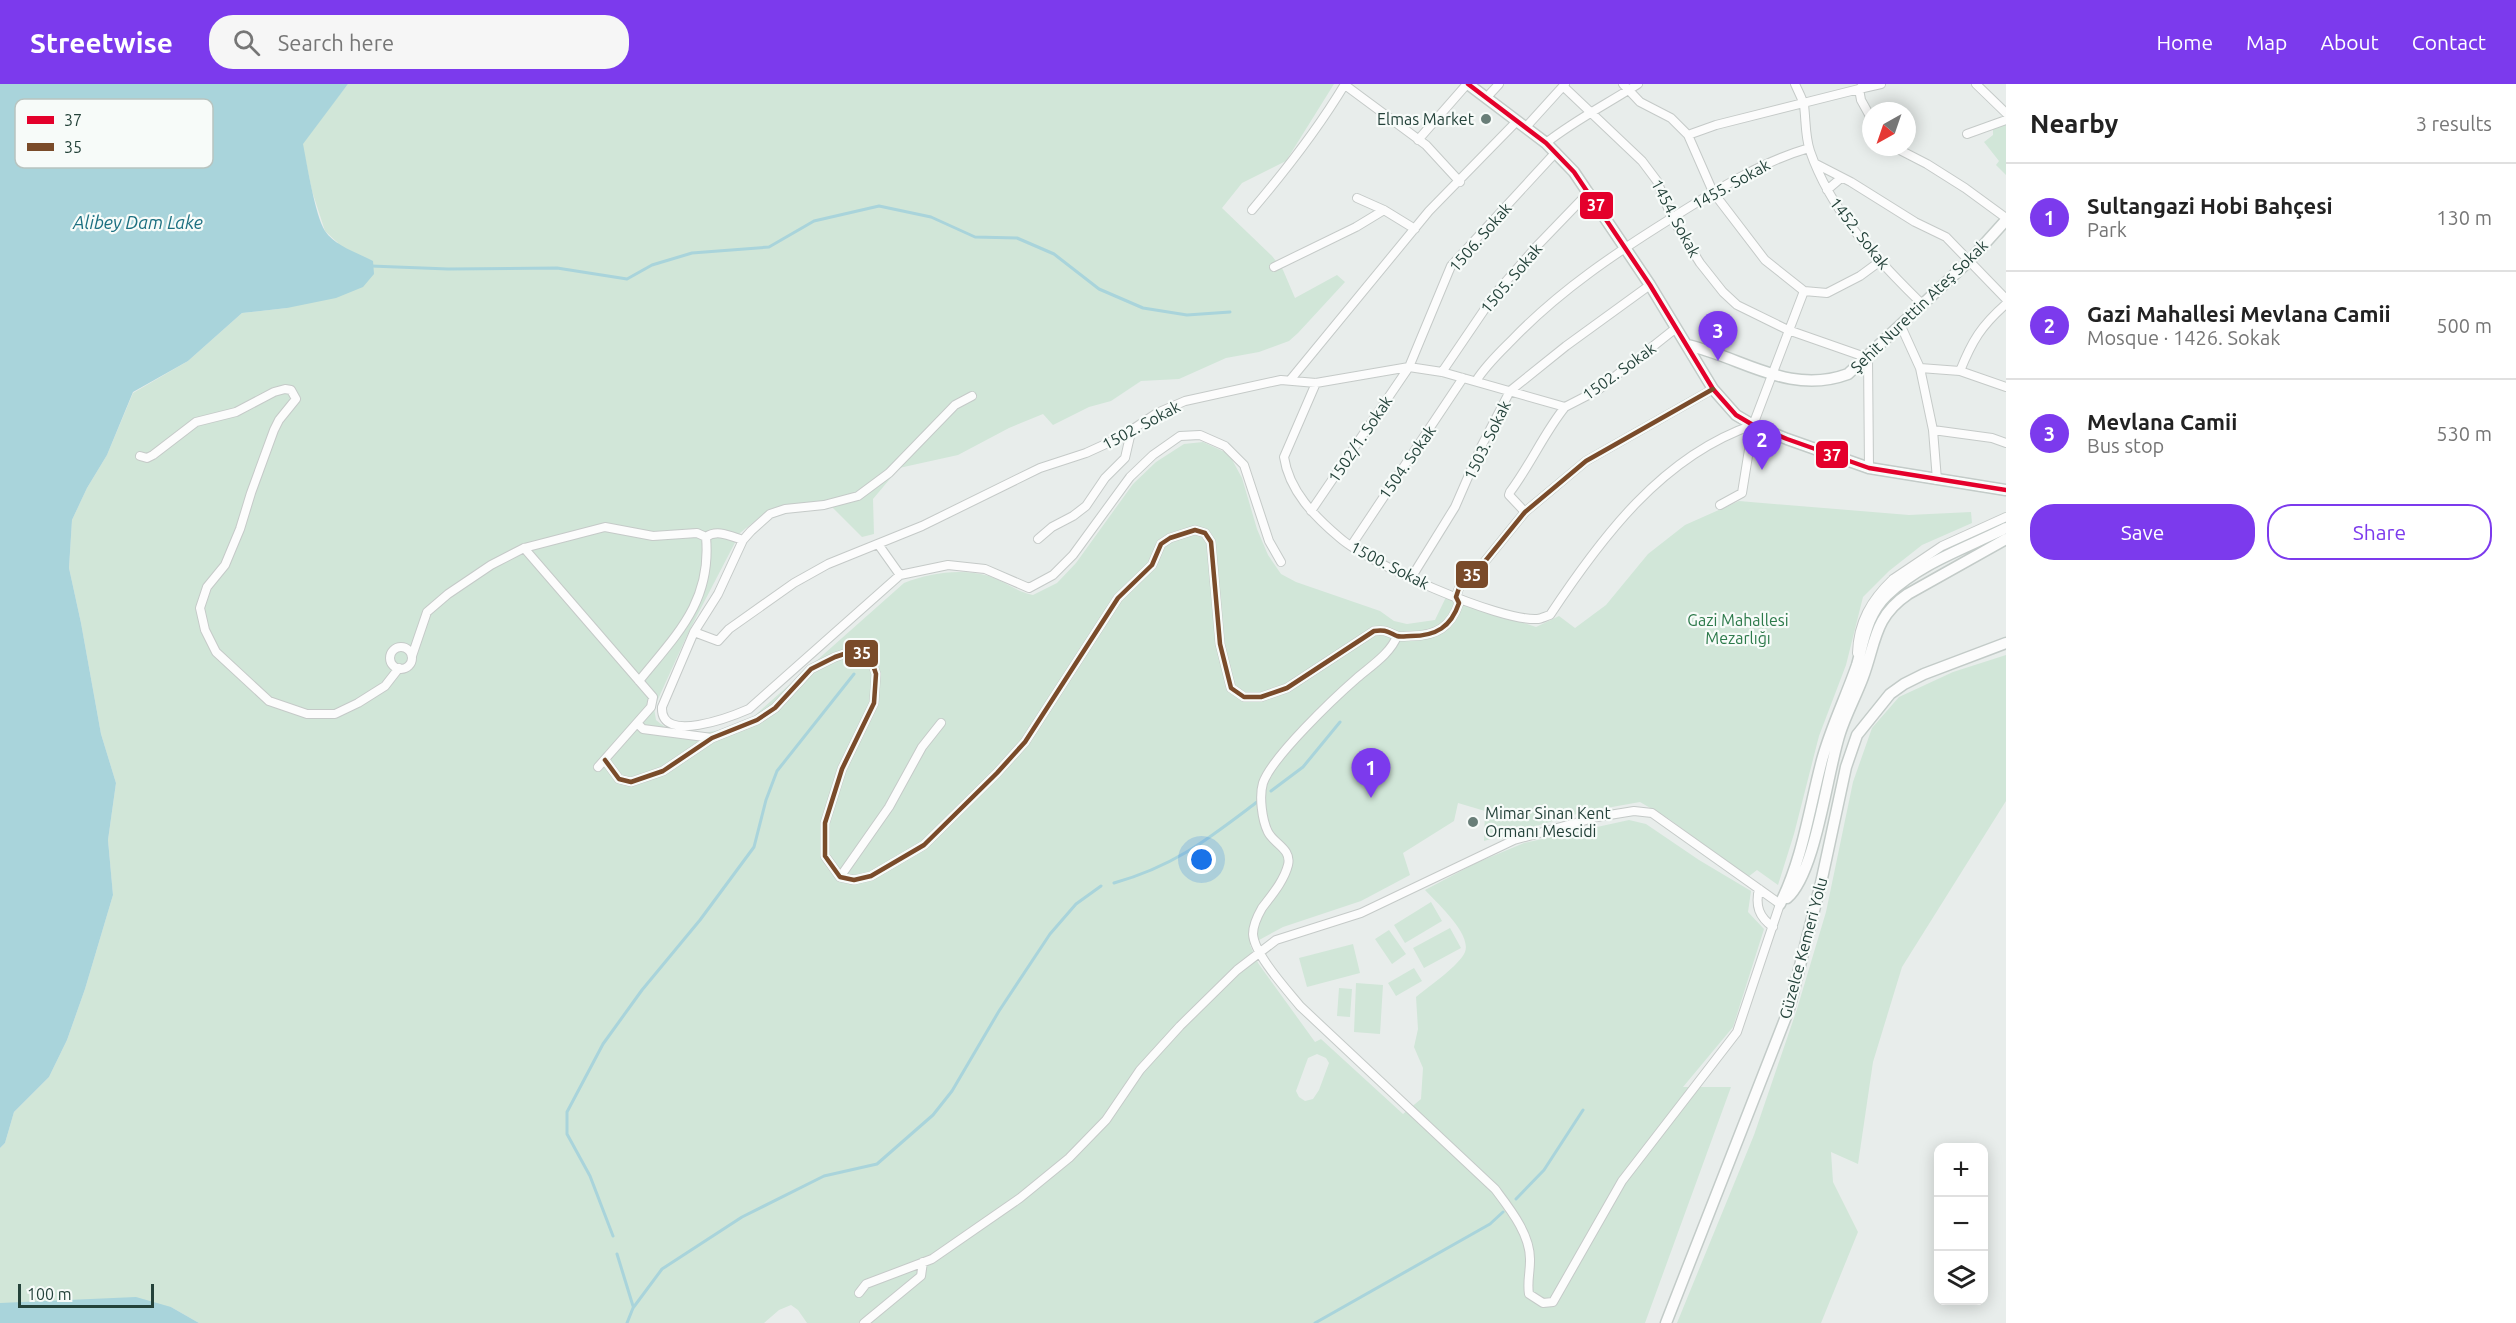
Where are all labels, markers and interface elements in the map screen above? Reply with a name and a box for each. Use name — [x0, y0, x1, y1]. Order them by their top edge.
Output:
search box — [209, 15, 629, 69]
icon: search — [230, 26, 263, 59]
text: Streetwise — [30, 27, 173, 58]
text: Search here — [278, 30, 394, 55]
text: Home — [2156, 30, 2213, 54]
text: Map — [2246, 30, 2287, 54]
text: About — [2320, 30, 2379, 54]
text: Contact — [2412, 30, 2486, 54]
legend — [15, 99, 213, 168]
north arrow — [1862, 102, 1916, 156]
text: Nearby — [2030, 109, 2118, 138]
place label: Elmas Market — [1377, 110, 1475, 128]
text: 37 — [64, 111, 82, 129]
marker: Elmas Market — [1479, 112, 1493, 126]
text: 3 results — [2416, 112, 2492, 135]
text: 35 — [64, 138, 82, 156]
street label: 1455. Sokak — [1689, 155, 1773, 213]
street label: 1454. Sokak — [1648, 176, 1704, 260]
line badge: 37 — [1579, 191, 1614, 220]
text: Sultangazi Hobi Bahçesi — [2087, 193, 2333, 218]
street label: 1452. Sokak — [1826, 194, 1894, 272]
text: 37 — [1587, 196, 1605, 214]
street label: 1506. Sokak — [1445, 199, 1515, 275]
text: 1 — [2044, 206, 2055, 229]
text: 130 m — [2436, 206, 2492, 229]
water label: Alibey Dam Lake — [72, 212, 203, 232]
text: Park — [2087, 218, 2127, 241]
street label: Şehit Nurettin Ateş Sokak — [1847, 236, 1991, 376]
street label: 1505. Sokak — [1477, 239, 1545, 317]
text: Gazi Mahallesi Mevlana Camii — [2087, 301, 2391, 326]
pin: 3 — [1698, 312, 1738, 361]
text: 2 — [2044, 314, 2055, 337]
text: 500 m — [2436, 314, 2492, 337]
text: Mosque · 1426. Sokak — [2087, 326, 2280, 349]
street label: 1502. Sokak — [1579, 338, 1659, 404]
street label: 1502/1. Sokak — [1324, 392, 1396, 486]
street label: 1502. Sokak — [1099, 397, 1183, 453]
street label: 1503. Sokak — [1460, 397, 1514, 483]
text: Mevlana Camii — [2087, 409, 2237, 434]
pin: 2 — [1742, 420, 1782, 470]
street label: 1504. Sokak — [1375, 422, 1439, 502]
text: 3 — [2044, 422, 2055, 445]
text: 530 m — [2436, 422, 2492, 445]
text: Bus stop — [2087, 434, 2164, 457]
line badge: 37 — [1815, 440, 1849, 469]
text: 37 — [1823, 446, 1841, 464]
button: Save — [2030, 504, 2255, 560]
button: Share — [2267, 504, 2492, 560]
street label: 1500. Sokak — [1348, 538, 1432, 592]
line badge: 35 — [1455, 560, 1489, 589]
text: 35 — [1463, 566, 1481, 584]
park label: Gazi Mahallesi Mezarlığı — [1687, 611, 1789, 647]
line badge: 35 — [844, 639, 879, 668]
text: 35 — [853, 644, 871, 662]
pin: 1 — [1352, 748, 1390, 798]
place label: Mimar Sinan Kent Ormanı Mescidi — [1485, 804, 1611, 840]
marker: Mimar Sinan Kent Ormanı Mescidi — [1466, 815, 1480, 829]
your location — [1187, 845, 1216, 874]
street label: Güzelce Kemeri Yolu — [1775, 875, 1831, 1021]
map controls — [1934, 1143, 1988, 1305]
button: + — [1934, 1143, 1988, 1197]
button: − — [1934, 1197, 1988, 1251]
button: layers — [1934, 1251, 1988, 1305]
scale bar — [18, 1281, 154, 1308]
text: 100 m — [27, 1285, 72, 1303]

